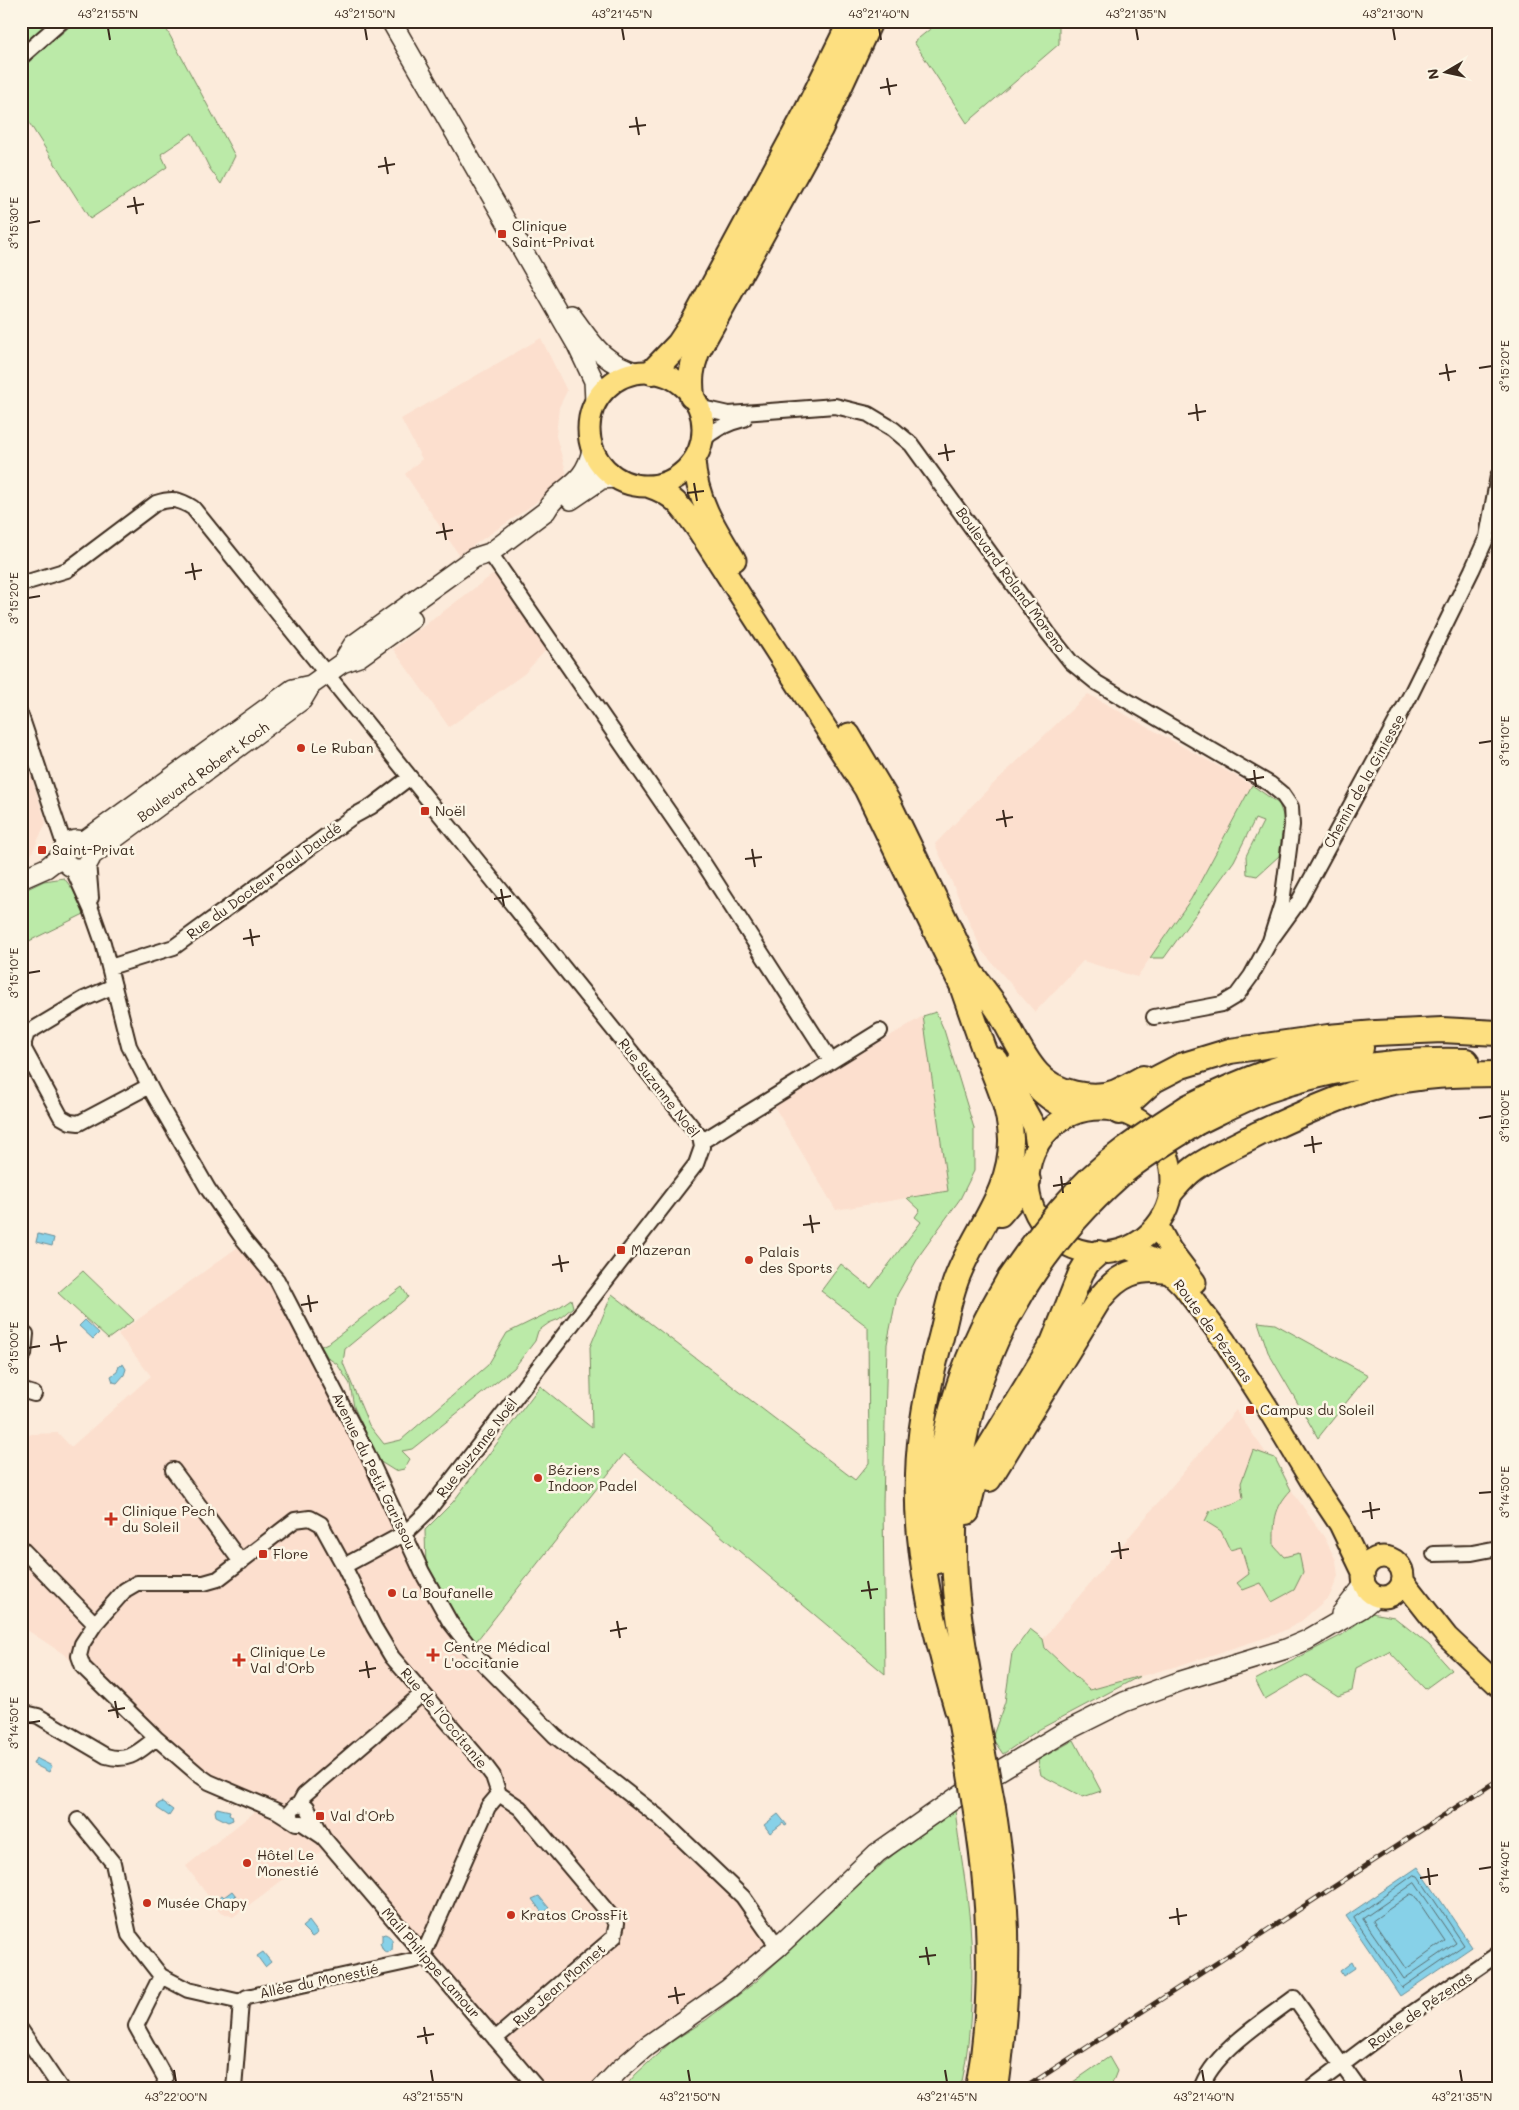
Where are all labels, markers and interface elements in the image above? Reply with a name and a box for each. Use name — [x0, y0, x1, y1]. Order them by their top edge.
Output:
text: 43°21'55"N — [78, 5, 138, 21]
text: 43°21'50"N — [335, 5, 395, 21]
text: 43°21'45"N — [592, 5, 652, 21]
text: 43°21'40"N — [849, 5, 909, 21]
text: 43°21'35"N — [1106, 5, 1166, 21]
text: 43°21'30"N — [1363, 5, 1423, 21]
north arrow — [1422, 48, 1472, 98]
text: N — [1422, 67, 1443, 81]
text: 3°15'30"E — [5, 197, 21, 249]
place label: Clinique Saint-Privat — [512, 216, 595, 251]
marker: Clinique Saint-Privat — [496, 228, 508, 240]
text: 3°15'20"E — [1496, 340, 1512, 392]
street label: Boulevard Roland Moreno — [952, 503, 1071, 656]
text: 3°15'20"E — [5, 572, 21, 624]
street label: Chemin de la Giniesse — [1319, 710, 1408, 851]
text: 3°15'10"E — [1496, 716, 1512, 766]
street label: Boulevard Robert Koch — [133, 717, 273, 826]
place label: Le Ruban — [311, 738, 374, 757]
marker: Le Ruban — [295, 742, 307, 754]
place label: Noël — [435, 801, 466, 820]
marker: Noël — [419, 805, 431, 817]
street label: Rue du Docteur Paul Daudé — [182, 818, 345, 943]
place label: Saint-Privat — [52, 840, 135, 859]
marker: Saint-Privat — [36, 844, 48, 856]
text: 3°15'10"E — [5, 948, 21, 998]
street label: Rue Suzanne Noël — [615, 1034, 704, 1141]
text: 3°15'00"E — [1496, 1090, 1512, 1142]
place label: Mazeran — [631, 1240, 691, 1259]
place label: Palais des Sports — [759, 1242, 833, 1277]
marker: Mazeran — [615, 1244, 627, 1256]
marker: Palais des Sports — [743, 1254, 755, 1266]
street label: Route de Pézenas — [1170, 1275, 1257, 1386]
text: 3°15'00"E — [5, 1322, 21, 1374]
street label: Avenue du Petit Garissou — [328, 1389, 421, 1552]
street label: Rue Suzanne Noël — [432, 1394, 521, 1501]
place label: Campus du Soleil — [1260, 1400, 1375, 1419]
marker: Campus du Soleil — [1244, 1404, 1256, 1416]
place label: Béziers Indoor Padel — [548, 1460, 637, 1495]
text: 3°14'50"E — [1496, 1466, 1512, 1518]
marker: Béziers Indoor Padel — [532, 1472, 544, 1484]
place label: Clinique Pech du Soleil — [122, 1501, 215, 1536]
marker: Clinique Pech du Soleil — [104, 1512, 118, 1526]
place label: Flore — [273, 1544, 308, 1563]
marker: Flore — [257, 1548, 269, 1560]
place label: La Boufanelle — [402, 1583, 494, 1602]
marker: La Boufanelle — [386, 1587, 398, 1599]
place label: Centre Médical L'occitanie — [444, 1637, 550, 1672]
place label: Clinique Le Val d'Orb — [250, 1642, 326, 1677]
marker: Centre Médical L'occitanie — [426, 1648, 440, 1662]
marker: Clinique Le Val d'Orb — [232, 1653, 246, 1667]
street label: Rue de l'Occitanie — [397, 1663, 492, 1772]
text: 3°14'50"E — [5, 1697, 21, 1749]
place label: Val d'Orb — [330, 1806, 395, 1825]
marker: Val d'Orb — [314, 1810, 326, 1822]
text: 3°14'40"E — [1496, 1841, 1512, 1893]
place label: Hôtel Le Monestié — [257, 1845, 319, 1880]
marker: Hôtel Le Monestié — [241, 1857, 253, 1869]
place label: Musée Chapy — [157, 1893, 247, 1912]
marker: Musée Chapy — [141, 1897, 153, 1909]
street label: Mail Philippe Lamour — [378, 1903, 485, 2022]
place label: Kratos CrossFit — [521, 1905, 628, 1924]
marker: Kratos CrossFit — [505, 1909, 517, 1921]
street label: Rue Jean Monnet — [508, 1939, 609, 2030]
street label: Allée du Monestié — [258, 1959, 380, 2002]
street label: Route de Pézenas — [1364, 1966, 1476, 2053]
text: 43°22'00"N — [145, 2088, 207, 2104]
text: 43°21'55"N — [403, 2088, 463, 2104]
text: 43°21'50"N — [660, 2088, 720, 2104]
text: 43°21'45"N — [917, 2088, 977, 2104]
text: 43°21'40"N — [1174, 2088, 1234, 2104]
text: 43°21'35"N — [1432, 2088, 1492, 2104]

